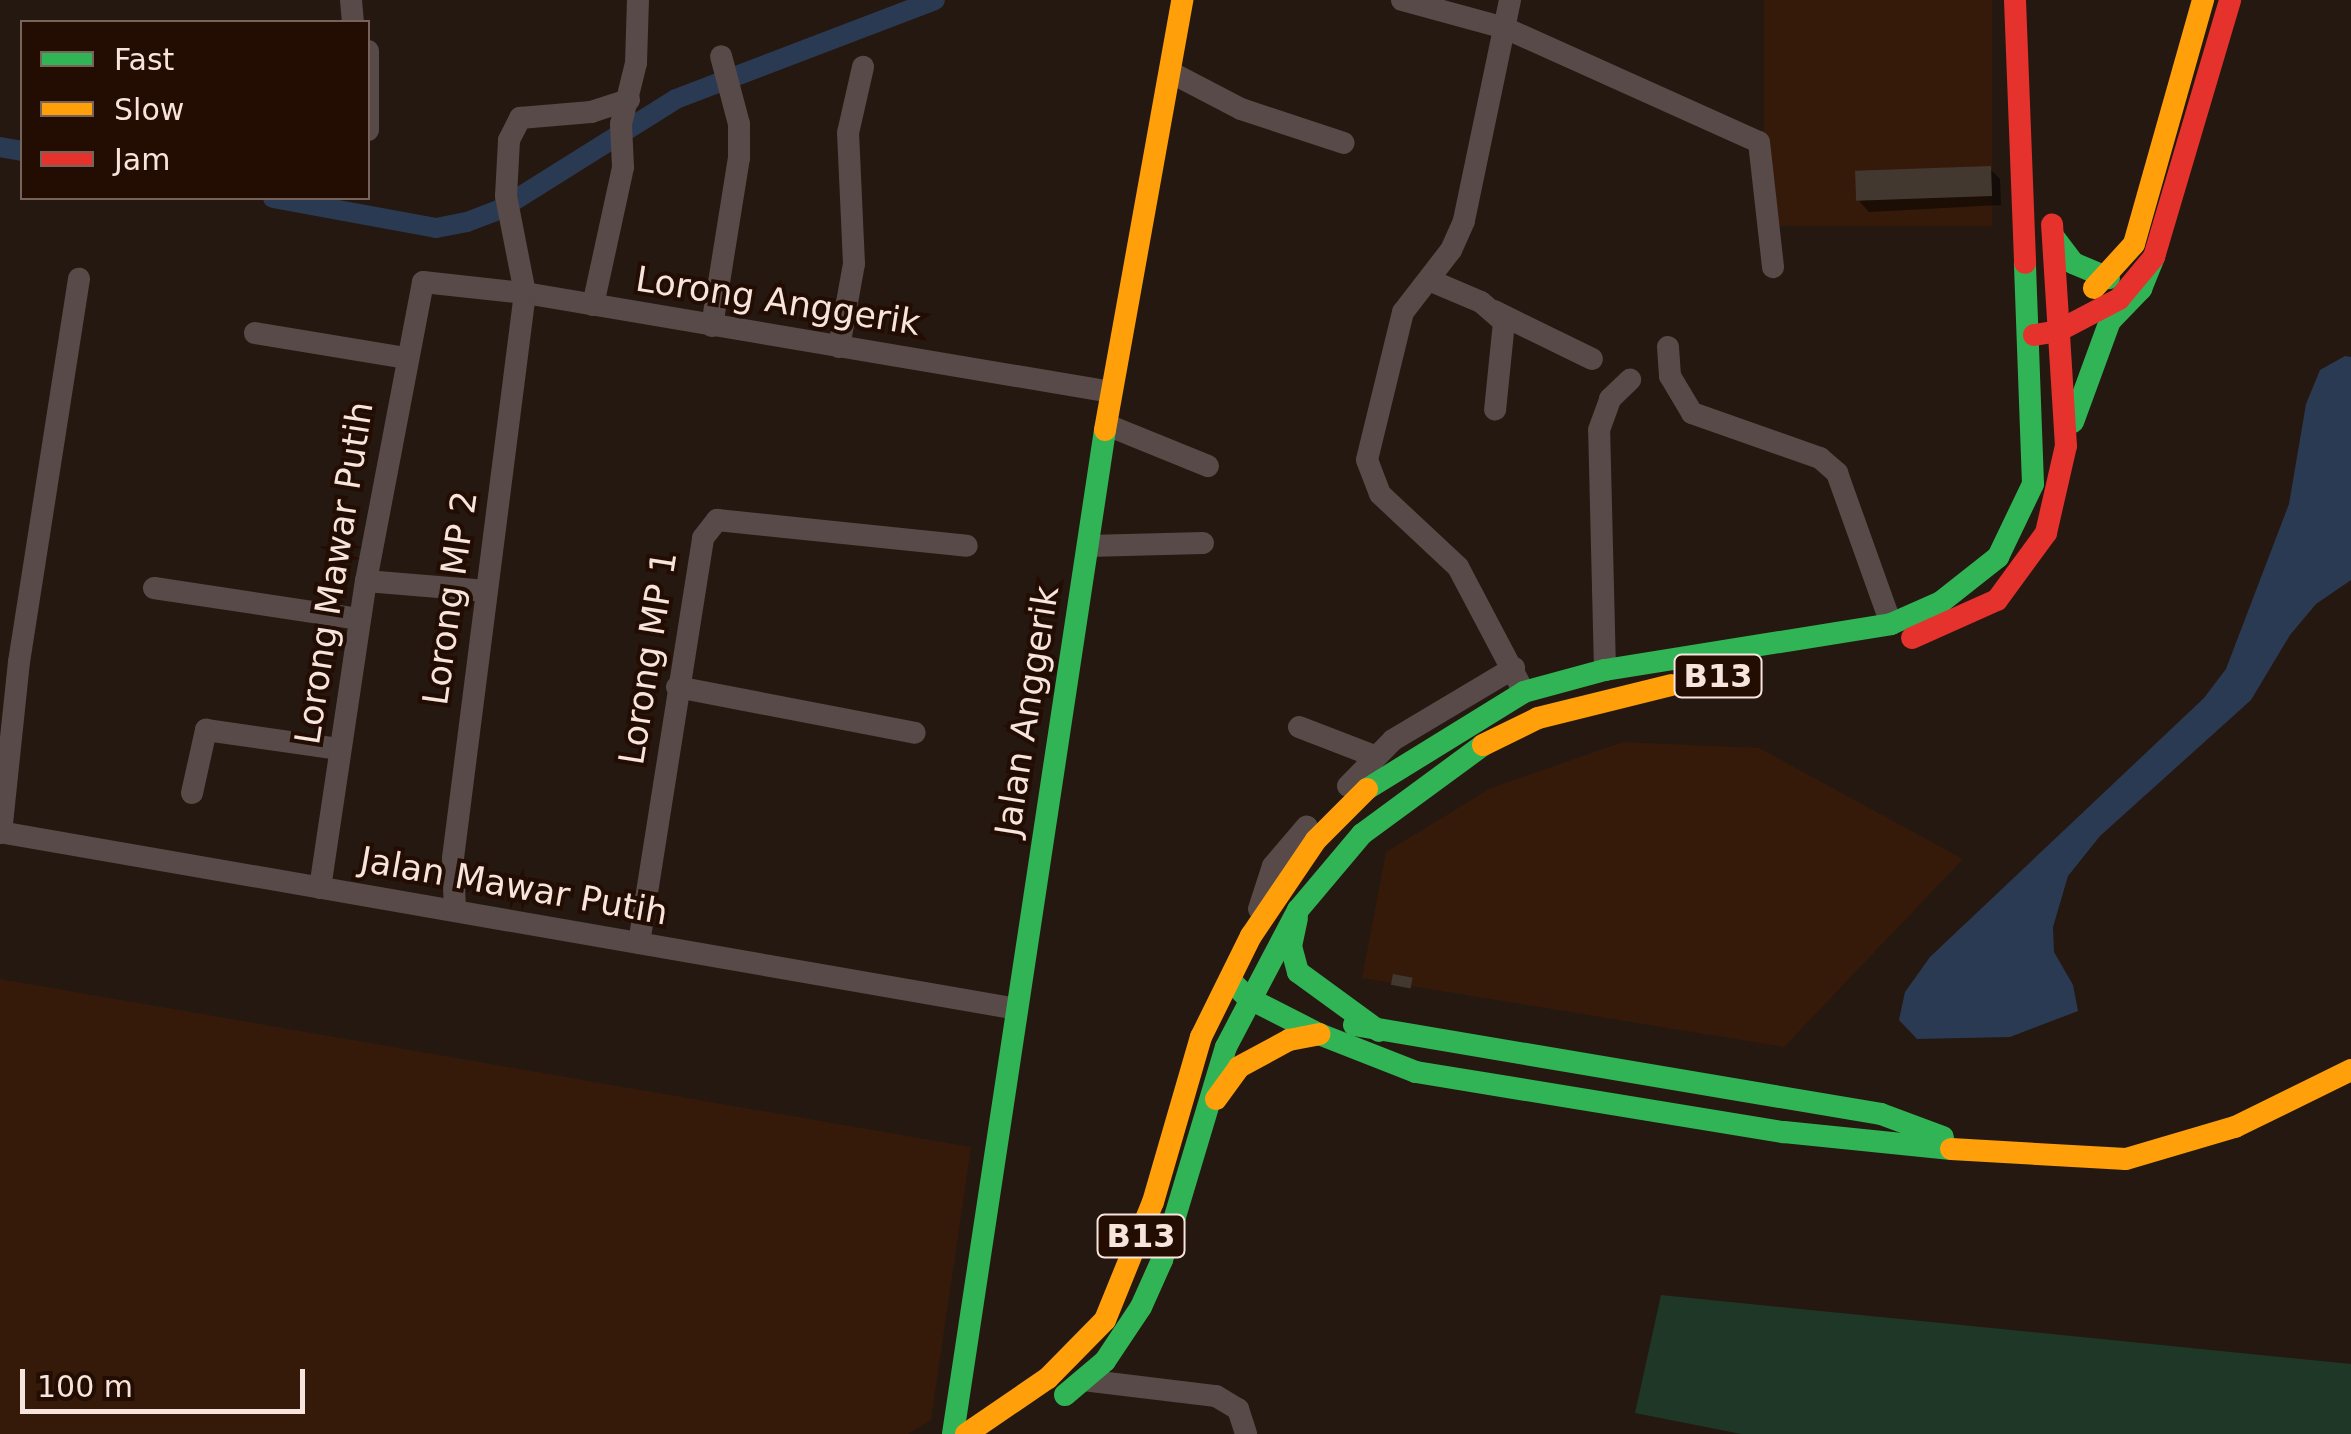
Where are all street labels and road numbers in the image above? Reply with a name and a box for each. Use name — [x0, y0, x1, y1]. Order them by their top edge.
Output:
street label: Lorong Anggerik — [633, 258, 923, 344]
street label: Lorong Mawar Putih — [286, 399, 382, 747]
street label: Lorong MP 2 — [414, 488, 486, 708]
street label: Lorong MP 1 — [610, 548, 686, 768]
street label: Jalan Anggerik — [986, 583, 1068, 839]
road number: B13 — [1673, 649, 1763, 703]
street label: Jalan Mawar Putih — [357, 838, 671, 934]
road number: B13 — [1096, 1209, 1186, 1263]

